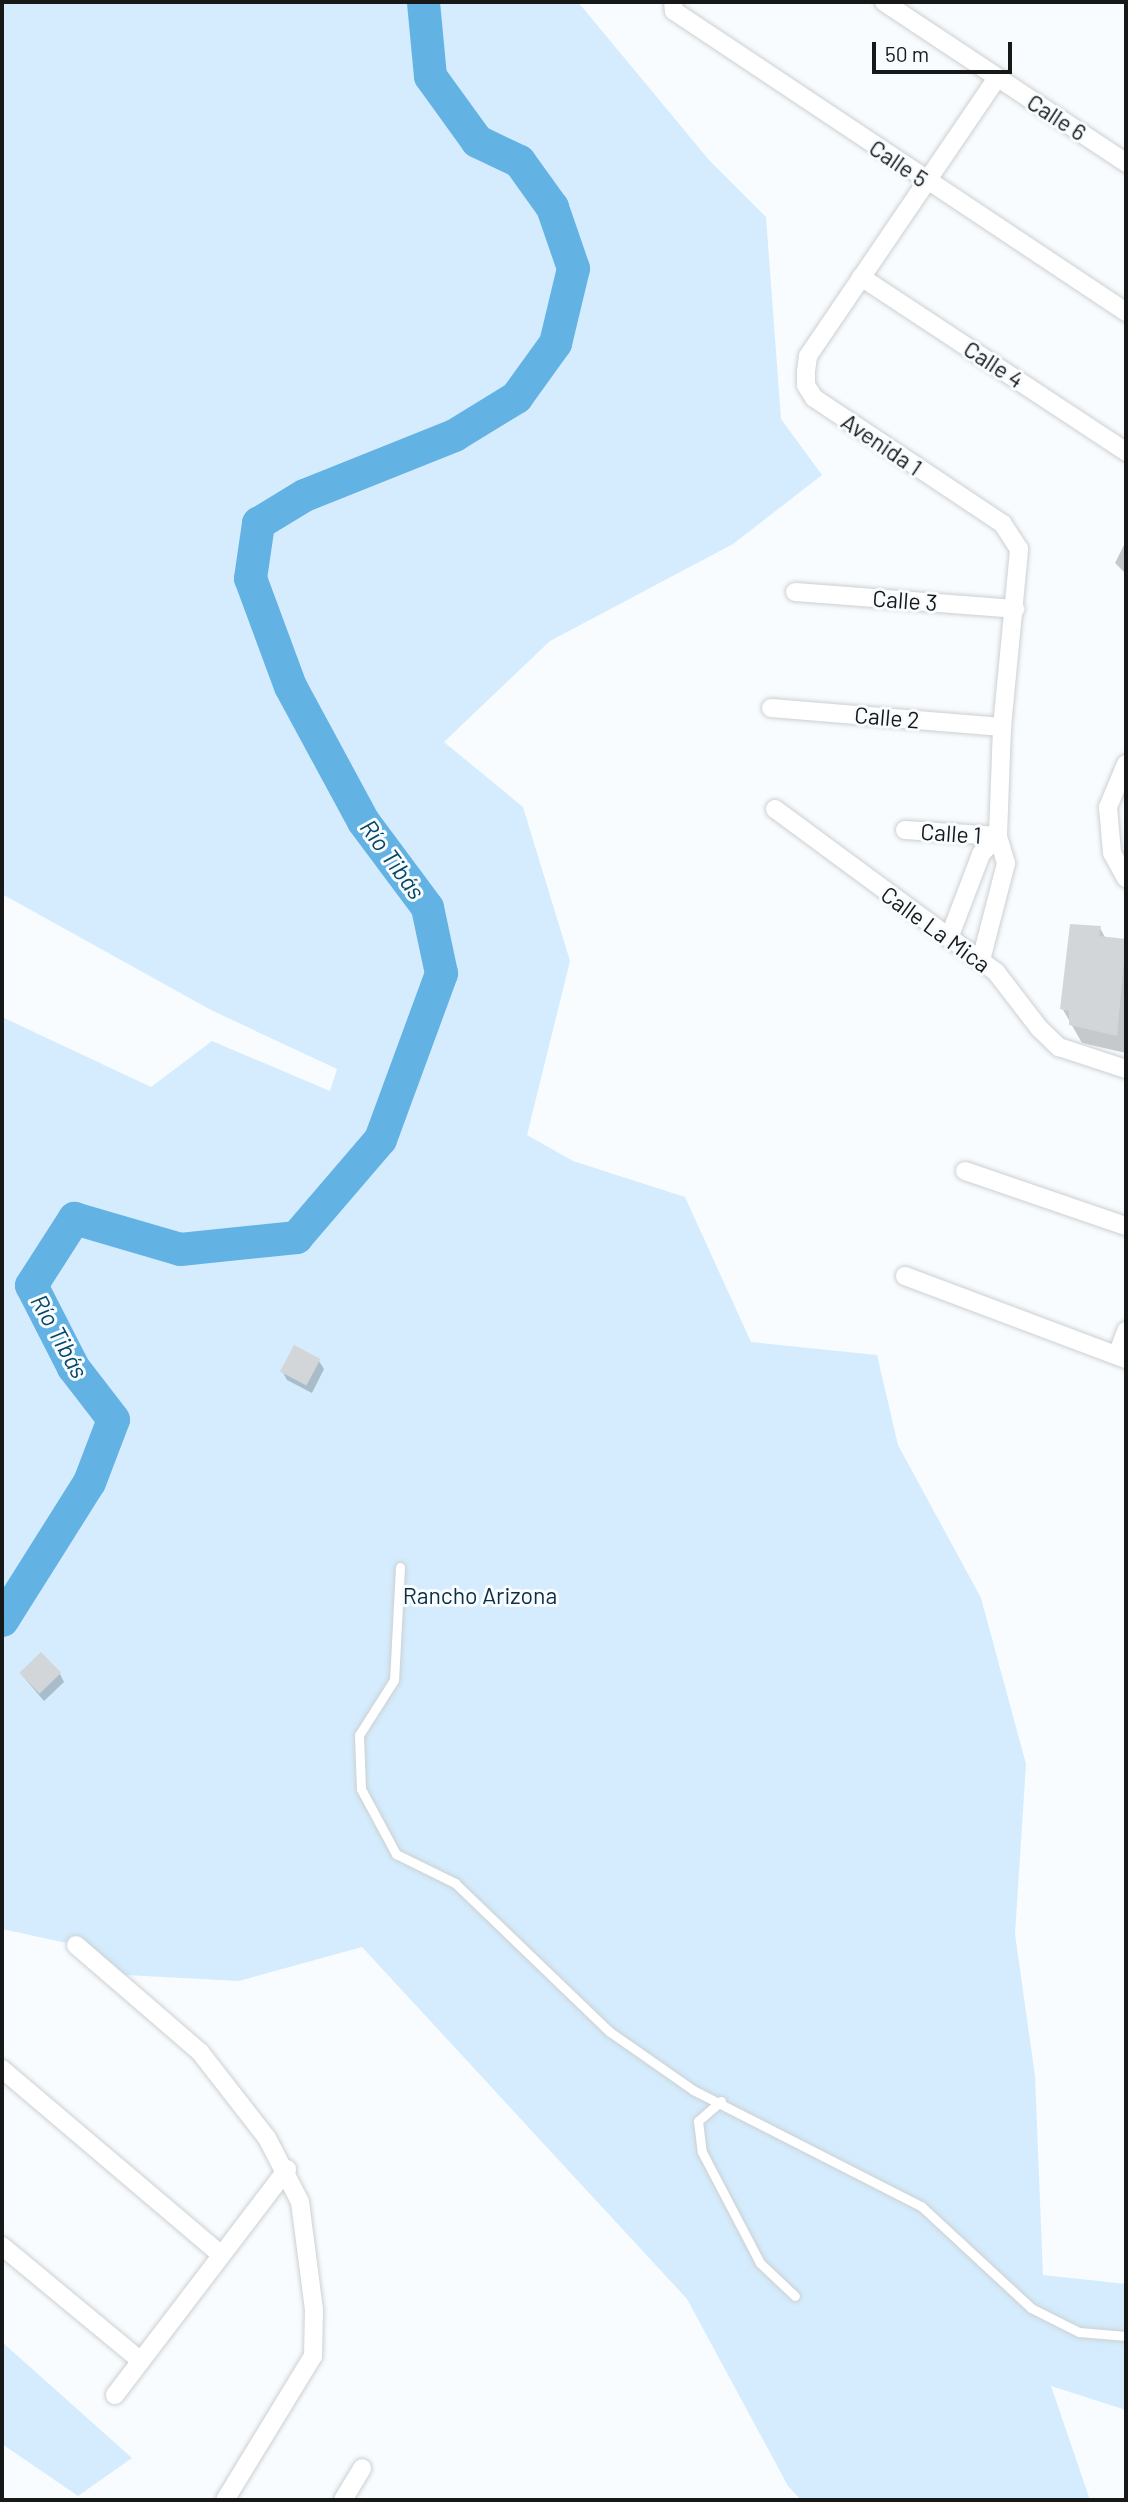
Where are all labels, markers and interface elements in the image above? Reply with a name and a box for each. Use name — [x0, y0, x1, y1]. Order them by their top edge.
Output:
scale bar — [876, 28, 1016, 72]
text: 50 m — [885, 41, 929, 66]
street label: Calle 6 — [1022, 88, 1092, 146]
street label: Calle 5 — [864, 133, 934, 193]
street label: Calle 4 — [959, 335, 1029, 393]
street label: Avenida 1 — [836, 407, 928, 481]
street label: Calle 3 — [872, 584, 938, 616]
street label: Calle 2 — [853, 700, 921, 734]
water label: Río Tibás — [355, 814, 431, 904]
street label: Calle 1 — [920, 817, 982, 849]
street label: Calle La Mica — [876, 880, 996, 978]
water label: Río Tibás — [25, 1289, 95, 1383]
park label: Rancho Arizona — [403, 1581, 557, 1609]

